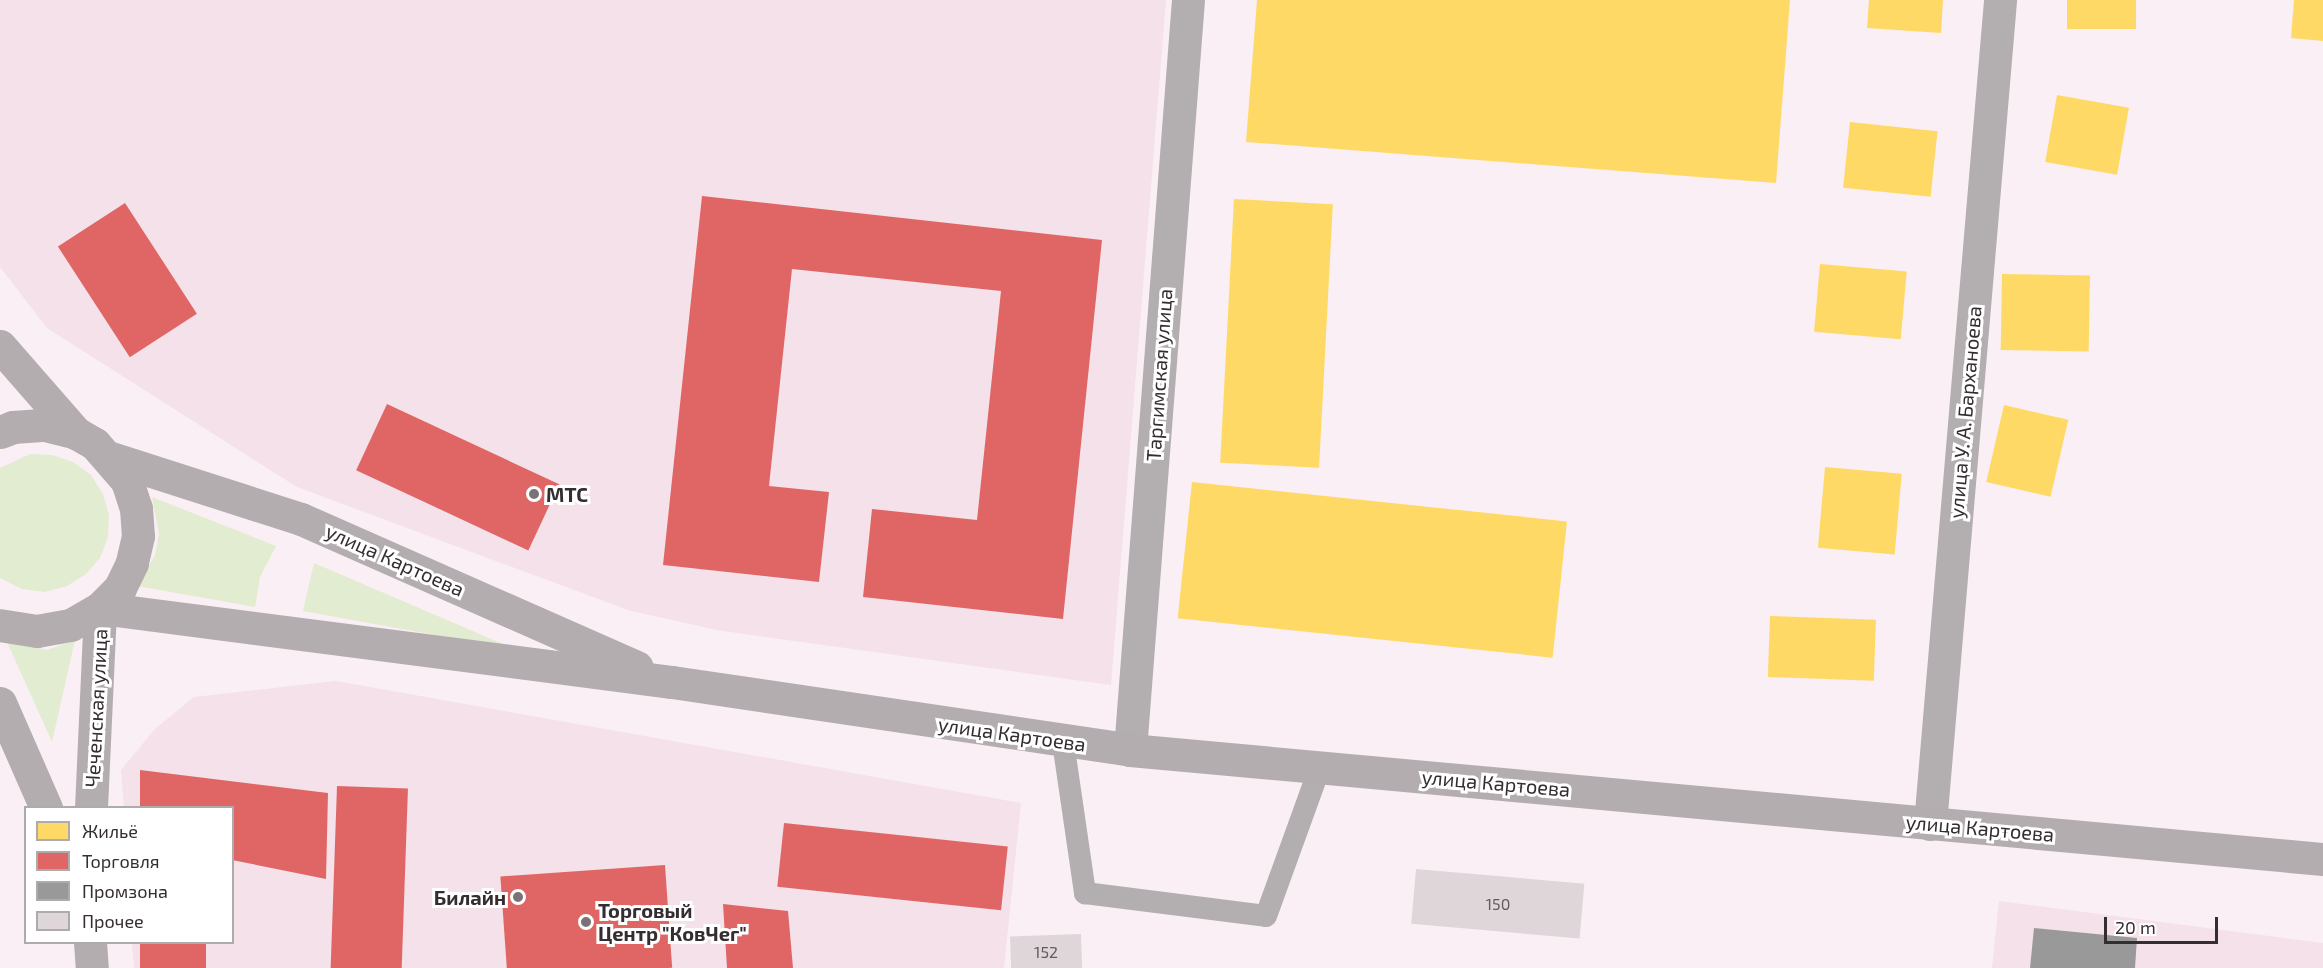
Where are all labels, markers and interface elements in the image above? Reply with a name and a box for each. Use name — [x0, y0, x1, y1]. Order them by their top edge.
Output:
street label: Таргимская улица — [1141, 288, 1177, 462]
street label: улица У. А. Барханоева — [1944, 305, 1986, 519]
place label: МТС — [546, 482, 588, 506]
marker: МТС — [527, 487, 541, 501]
street label: улица Картоева — [322, 519, 468, 601]
street label: Чеченская улица — [80, 628, 112, 788]
street label: улица Картоева — [937, 712, 1087, 756]
street label: улица Картоева — [1421, 765, 1571, 801]
legend — [24, 806, 234, 944]
street label: улица Картоева — [1905, 810, 2055, 846]
text: Жильё — [82, 820, 138, 842]
text: Торговля — [82, 850, 160, 872]
text: Промзона — [82, 880, 168, 902]
place label: Билайн — [434, 885, 506, 909]
marker: Билайн — [511, 890, 525, 904]
house number: 150 — [1486, 894, 1510, 914]
place label: Торговый Центр "КовЧег" — [598, 898, 747, 945]
scale bar — [2107, 905, 2221, 943]
text: Прочее — [82, 910, 144, 932]
marker: Торговый Центр "КовЧег" — [579, 915, 593, 929]
text: 20 m — [2115, 916, 2156, 938]
house number: 152 — [1034, 942, 1058, 962]

